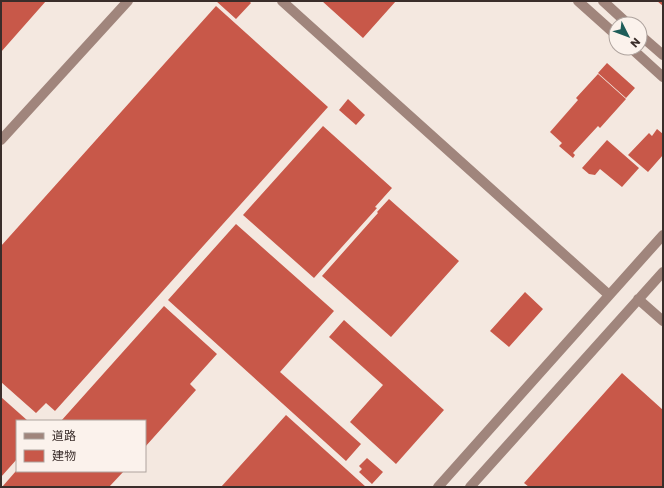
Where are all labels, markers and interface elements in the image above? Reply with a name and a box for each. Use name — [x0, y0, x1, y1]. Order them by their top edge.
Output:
north arrow — [608, 16, 648, 56]
text: N — [627, 34, 644, 51]
legend — [16, 420, 146, 472]
text: 道路 — [52, 427, 76, 444]
text: 建物 — [52, 447, 76, 464]

